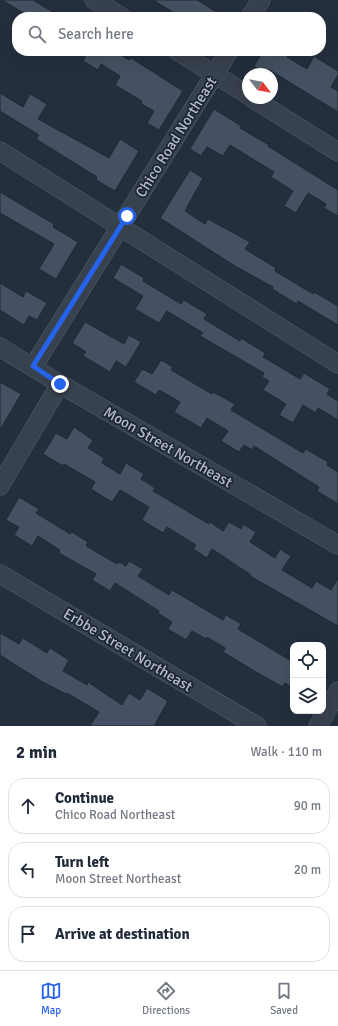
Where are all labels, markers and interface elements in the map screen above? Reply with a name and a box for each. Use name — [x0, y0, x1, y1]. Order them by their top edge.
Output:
search box — [12, 12, 326, 56]
icon: search — [26, 23, 48, 45]
text: Search here — [58, 25, 134, 43]
north arrow — [242, 68, 278, 104]
street label: Chico Road Northeast — [132, 73, 220, 201]
route start — [118, 207, 136, 225]
route end — [51, 375, 69, 393]
street label: Moon Street Northeast — [100, 403, 236, 491]
street label: Erbbe Street Northeast — [60, 604, 196, 696]
map controls — [290, 642, 326, 714]
button: locate — [290, 642, 326, 678]
button: layers — [290, 678, 326, 714]
text: 2 min — [16, 742, 57, 763]
text: Walk · 110 m — [251, 744, 322, 760]
text: Continue — [55, 789, 114, 807]
icon: ahead — [17, 795, 39, 817]
text: 90 m — [294, 798, 321, 814]
text: Chico Road Northeast — [55, 807, 175, 823]
text: Turn left — [55, 853, 109, 871]
icon: left — [17, 859, 39, 881]
text: 20 m — [294, 862, 321, 878]
text: Moon Street Northeast — [55, 871, 181, 887]
icon: arrive — [17, 923, 39, 945]
text: Arrive at destination — [55, 925, 190, 943]
tab: Map — [40, 980, 62, 1017]
tab: Directions — [142, 980, 190, 1017]
tab: Saved — [270, 980, 298, 1017]

